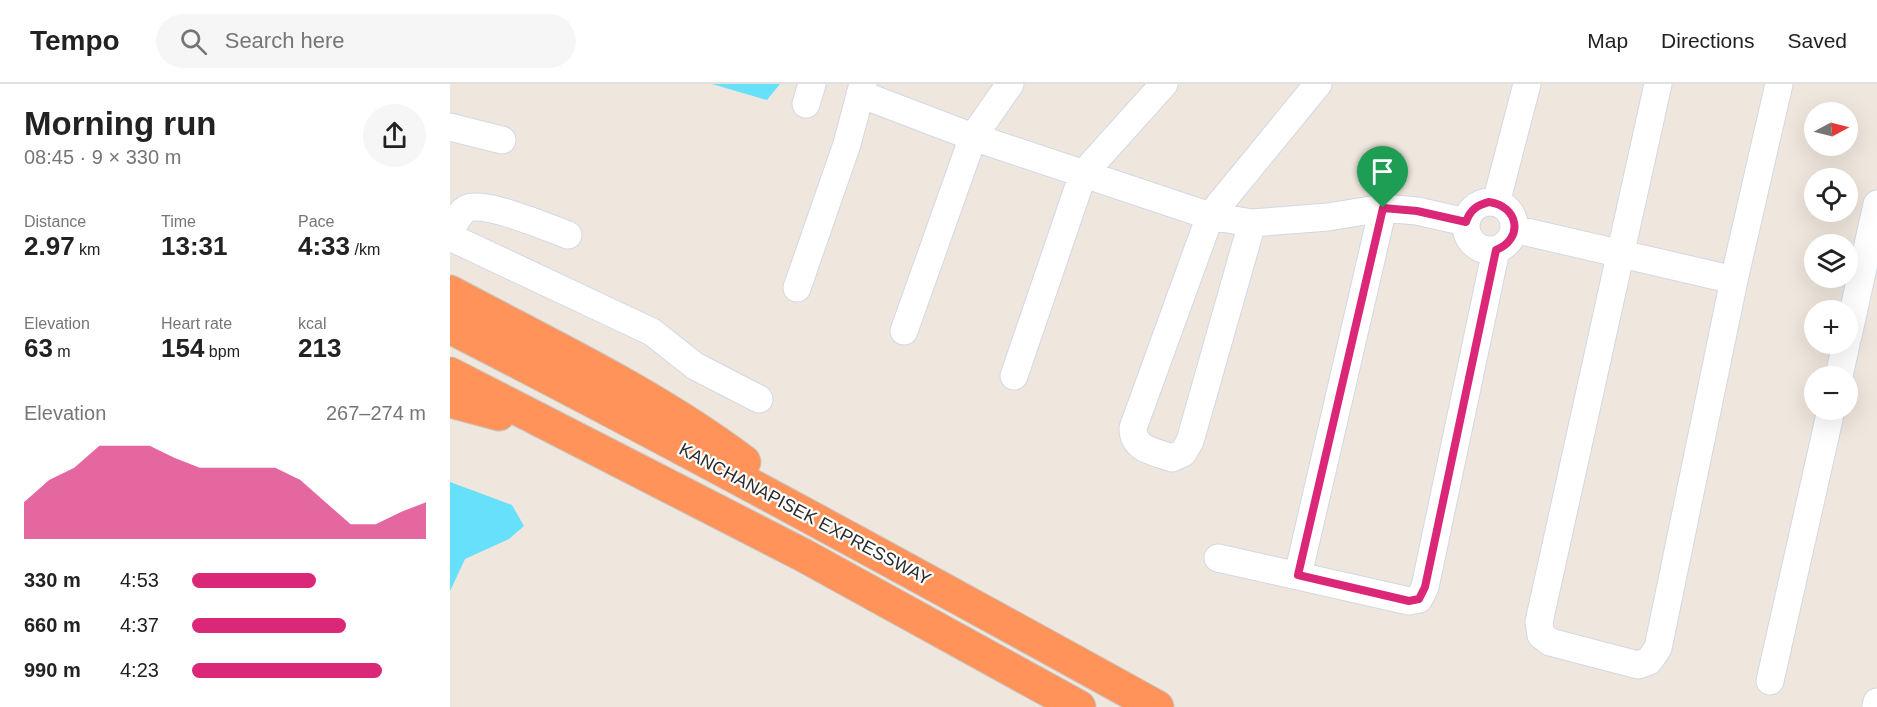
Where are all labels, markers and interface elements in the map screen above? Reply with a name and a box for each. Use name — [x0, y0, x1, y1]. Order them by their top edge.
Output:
search box — [156, 14, 576, 68]
text: Tempo — [30, 25, 120, 56]
icon: search — [177, 25, 210, 58]
text: Search here — [225, 28, 345, 53]
text: Map — [1587, 29, 1628, 52]
text: Directions — [1661, 29, 1754, 52]
text: Saved — [1787, 29, 1847, 52]
north arrow — [1804, 102, 1858, 156]
map controls — [1804, 102, 1858, 420]
button: share — [363, 104, 426, 167]
text: Morning run — [24, 105, 216, 142]
text: 08:45 · 9 × 330 m — [24, 146, 181, 168]
pin — [1357, 146, 1408, 208]
icon: arrive — [1366, 155, 1399, 188]
button: locate — [1804, 168, 1858, 222]
text: Distance — [24, 213, 86, 230]
text: Time — [161, 213, 196, 230]
text: Pace — [298, 213, 334, 230]
text: 2.97 — [24, 231, 75, 261]
text: 13:31 — [161, 231, 228, 261]
text: 4:33 — [298, 231, 350, 261]
button: layers — [1804, 234, 1858, 288]
text: km — [75, 241, 100, 258]
text: /km — [350, 241, 380, 258]
button: + — [1804, 300, 1858, 354]
text: Elevation — [24, 315, 90, 332]
text: Heart rate — [161, 315, 232, 332]
text: kcal — [298, 315, 326, 332]
text: 63 — [24, 333, 53, 363]
text: 154 — [161, 333, 204, 363]
text: 213 — [298, 333, 341, 363]
text: m — [53, 343, 71, 360]
text: bpm — [204, 343, 240, 360]
button: − — [1804, 366, 1858, 420]
text: Elevation — [24, 402, 106, 424]
text: 267–274 m — [326, 402, 426, 424]
street label: KANCHANAPISEK EXPRESSWAY — [676, 439, 934, 589]
text: 330 m — [24, 569, 81, 591]
text: 4:53 — [120, 569, 159, 591]
text: 660 m — [24, 614, 81, 636]
text: 4:37 — [120, 614, 159, 636]
text: 990 m — [24, 659, 81, 681]
text: 4:23 — [120, 659, 159, 681]

